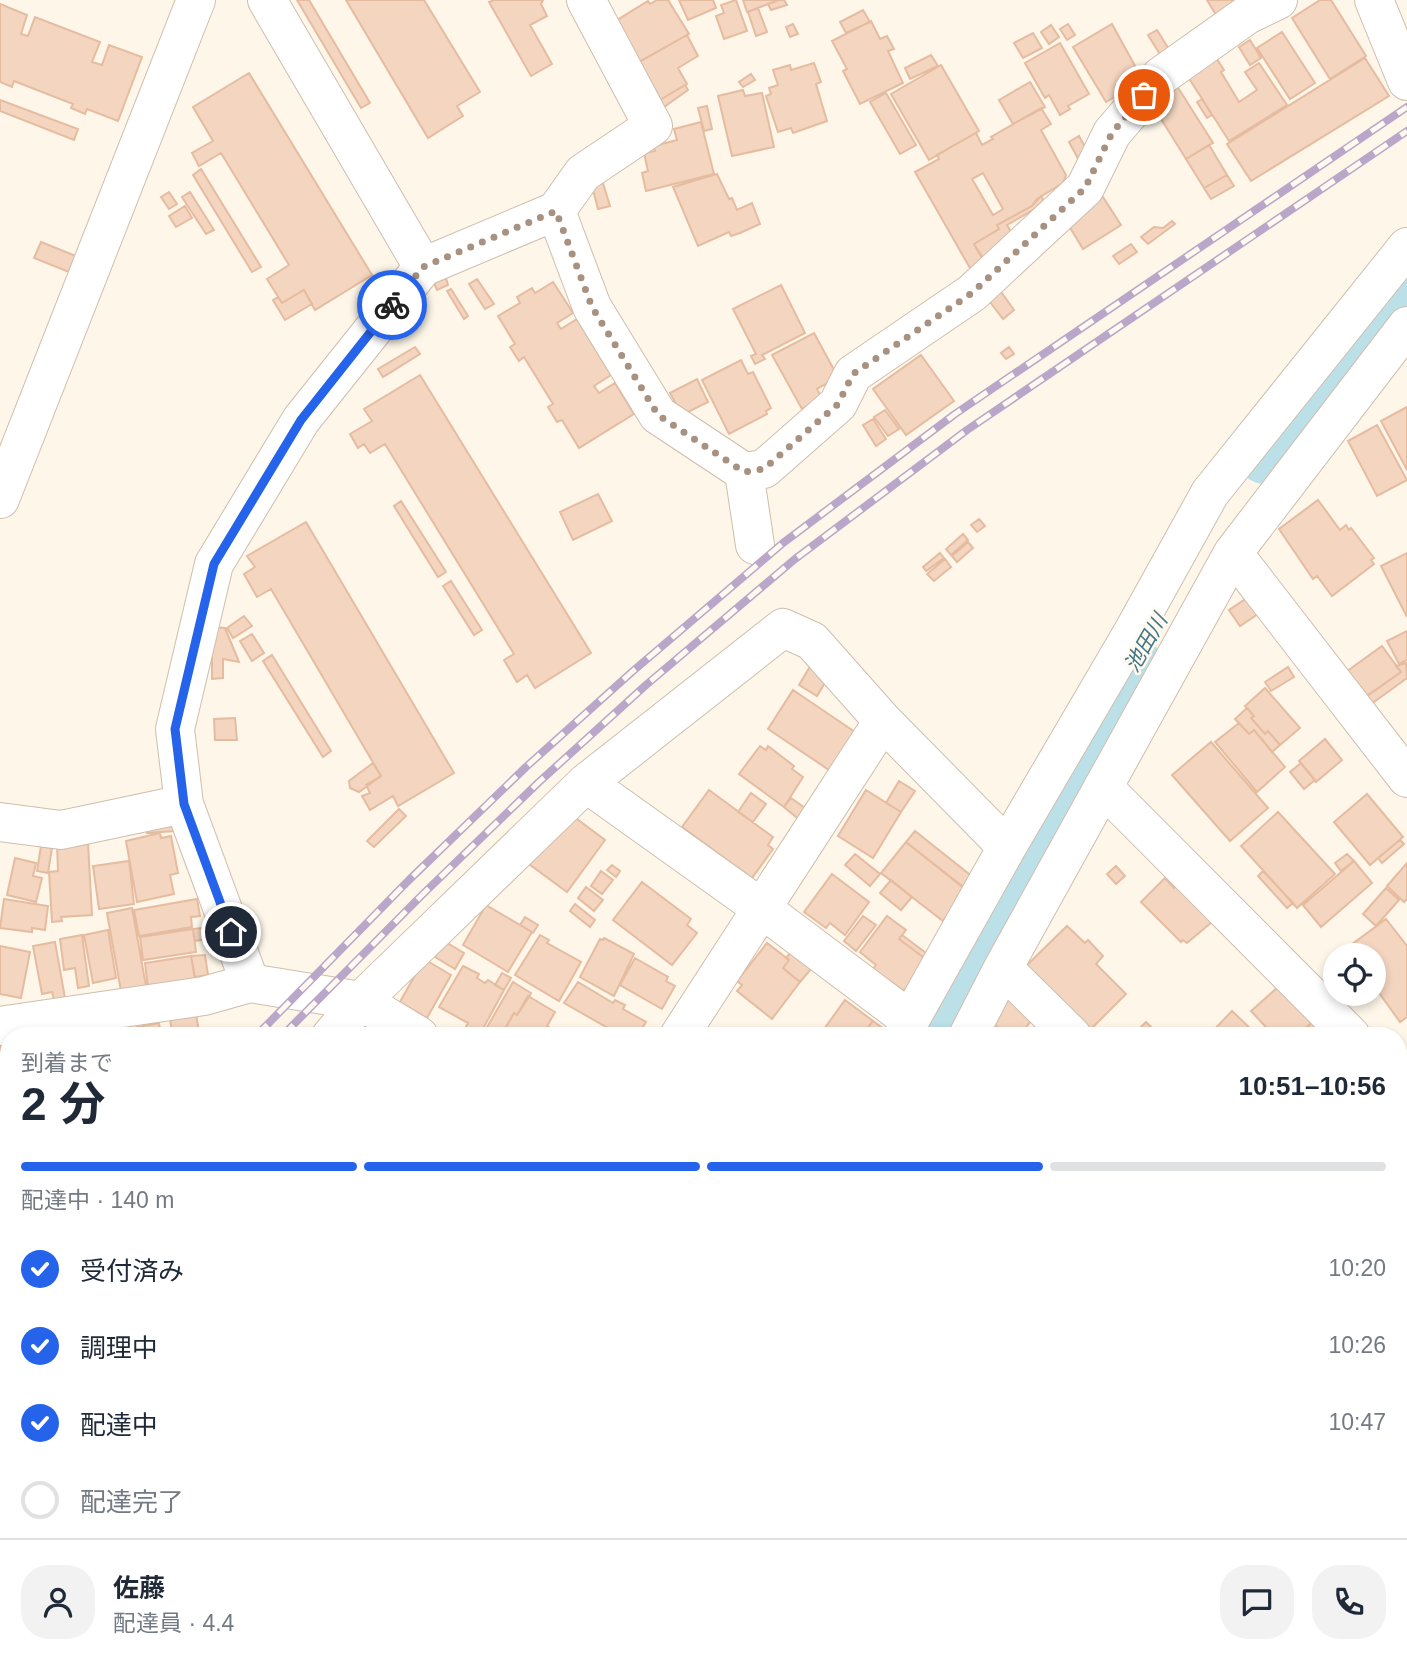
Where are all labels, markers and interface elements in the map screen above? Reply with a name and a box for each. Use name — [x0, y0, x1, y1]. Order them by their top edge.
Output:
pin — [1114, 65, 1174, 125]
icon: bag — [1125, 76, 1163, 114]
courier — [357, 270, 427, 340]
icon: bike — [373, 286, 411, 324]
water label: 池田川 — [1120, 608, 1172, 676]
pin — [201, 902, 261, 962]
icon: home — [212, 913, 250, 951]
map controls — [1323, 943, 1386, 1006]
button: locate — [1323, 943, 1386, 1006]
text: 到着まで — [21, 1050, 113, 1076]
text: 10:51–10:56 — [1239, 1071, 1386, 1101]
text: 2 分 — [21, 1078, 105, 1130]
text: 配達中 · 140 m — [21, 1187, 174, 1213]
icon: check — [21, 1250, 59, 1288]
text: 10:20 — [1328, 1255, 1386, 1281]
text: 受付済み — [80, 1256, 184, 1286]
icon: check — [21, 1327, 59, 1365]
text: 10:26 — [1328, 1332, 1386, 1358]
text: 調理中 — [80, 1333, 158, 1363]
icon: check — [21, 1404, 59, 1442]
text: 10:47 — [1328, 1409, 1386, 1435]
text: 配達中 — [80, 1410, 158, 1440]
text: 配達完了 — [80, 1487, 184, 1517]
button: person — [21, 1565, 95, 1639]
button: chat — [1220, 1565, 1294, 1639]
button: phone — [1312, 1565, 1386, 1639]
text: 佐藤 — [113, 1573, 165, 1603]
text: 配達員 · 4.4 — [113, 1610, 234, 1636]

